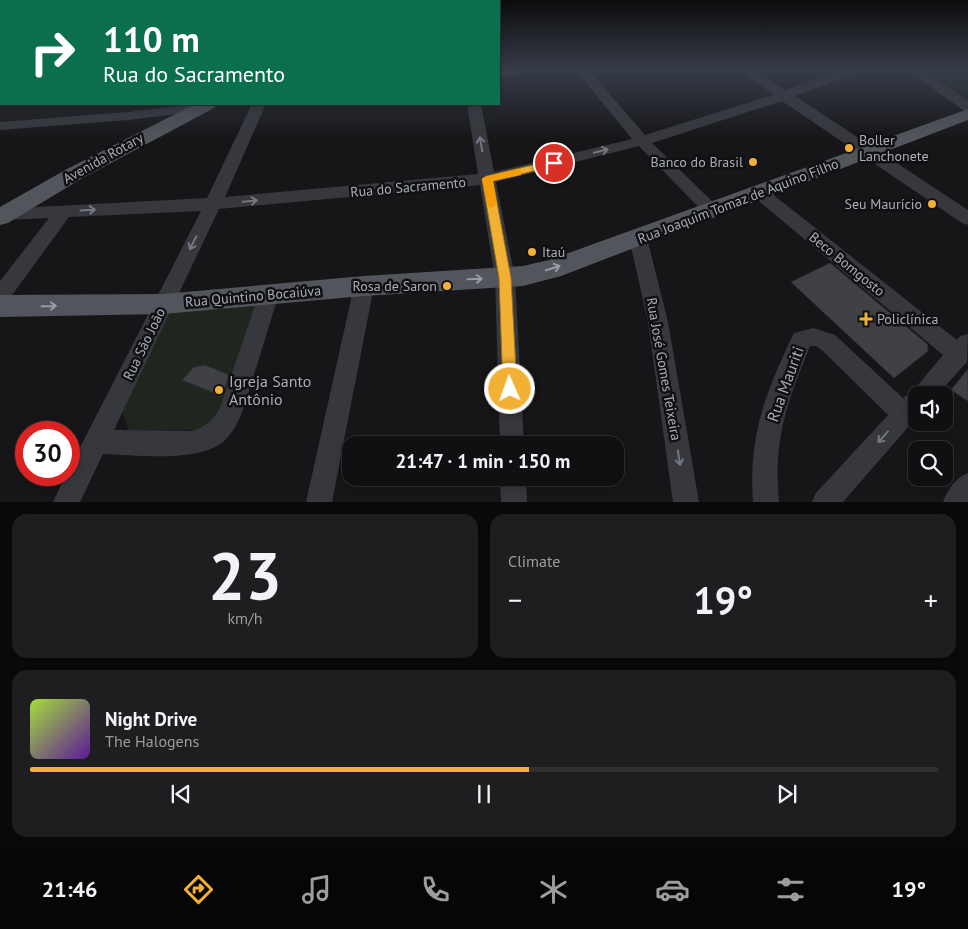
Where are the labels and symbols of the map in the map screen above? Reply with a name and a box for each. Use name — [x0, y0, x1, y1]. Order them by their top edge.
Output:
street label: Avenida Rotary — [60, 128, 147, 187]
place label: Boller Lanchonete — [859, 131, 929, 165]
one-way arrow — [476, 136, 486, 152]
pin — [533, 142, 575, 184]
marker: Boller Lanchonete — [843, 142, 855, 154]
one-way arrow — [592, 146, 608, 156]
place label: Banco do Brasil — [651, 153, 743, 171]
street label: Rua Joaquim Tomaz de Aquino Filho — [635, 154, 841, 248]
marker: Banco do Brasil — [747, 156, 759, 168]
street label: Rua do Sacramento — [350, 173, 466, 201]
place label: Seu Maurício — [845, 195, 922, 213]
one-way arrow — [242, 196, 258, 206]
marker: Seu Maurício — [926, 198, 938, 210]
one-way arrow — [80, 205, 96, 215]
street label: Beco Bomgosto — [805, 228, 889, 300]
one-way arrow — [188, 235, 197, 250]
place label: Itaú — [542, 243, 565, 261]
marker: Itaú — [526, 246, 538, 258]
one-way arrow — [544, 263, 560, 273]
one-way arrow — [466, 274, 483, 284]
place label: Rosa de Saron — [353, 277, 437, 295]
marker: Rosa de Saron — [441, 280, 453, 292]
street label: Rua Quintino Bocaiúva — [184, 281, 322, 311]
street label: Rua José Gomes Teixeira — [643, 296, 685, 442]
one-way arrow — [40, 301, 56, 310]
street label: Rua São João — [119, 305, 169, 383]
place label: Policlínica — [877, 310, 939, 328]
marker: Policlínica — [859, 312, 873, 326]
street label: Rua Mauriti — [762, 344, 808, 424]
position arrow — [483, 362, 535, 414]
place label: Igreja Santo Antônio — [229, 371, 311, 409]
marker: Igreja Santo Antônio — [213, 384, 225, 396]
speed limit sign: 30 — [15, 421, 80, 486]
one-way arrow — [877, 431, 889, 444]
one-way arrow — [674, 450, 684, 466]

